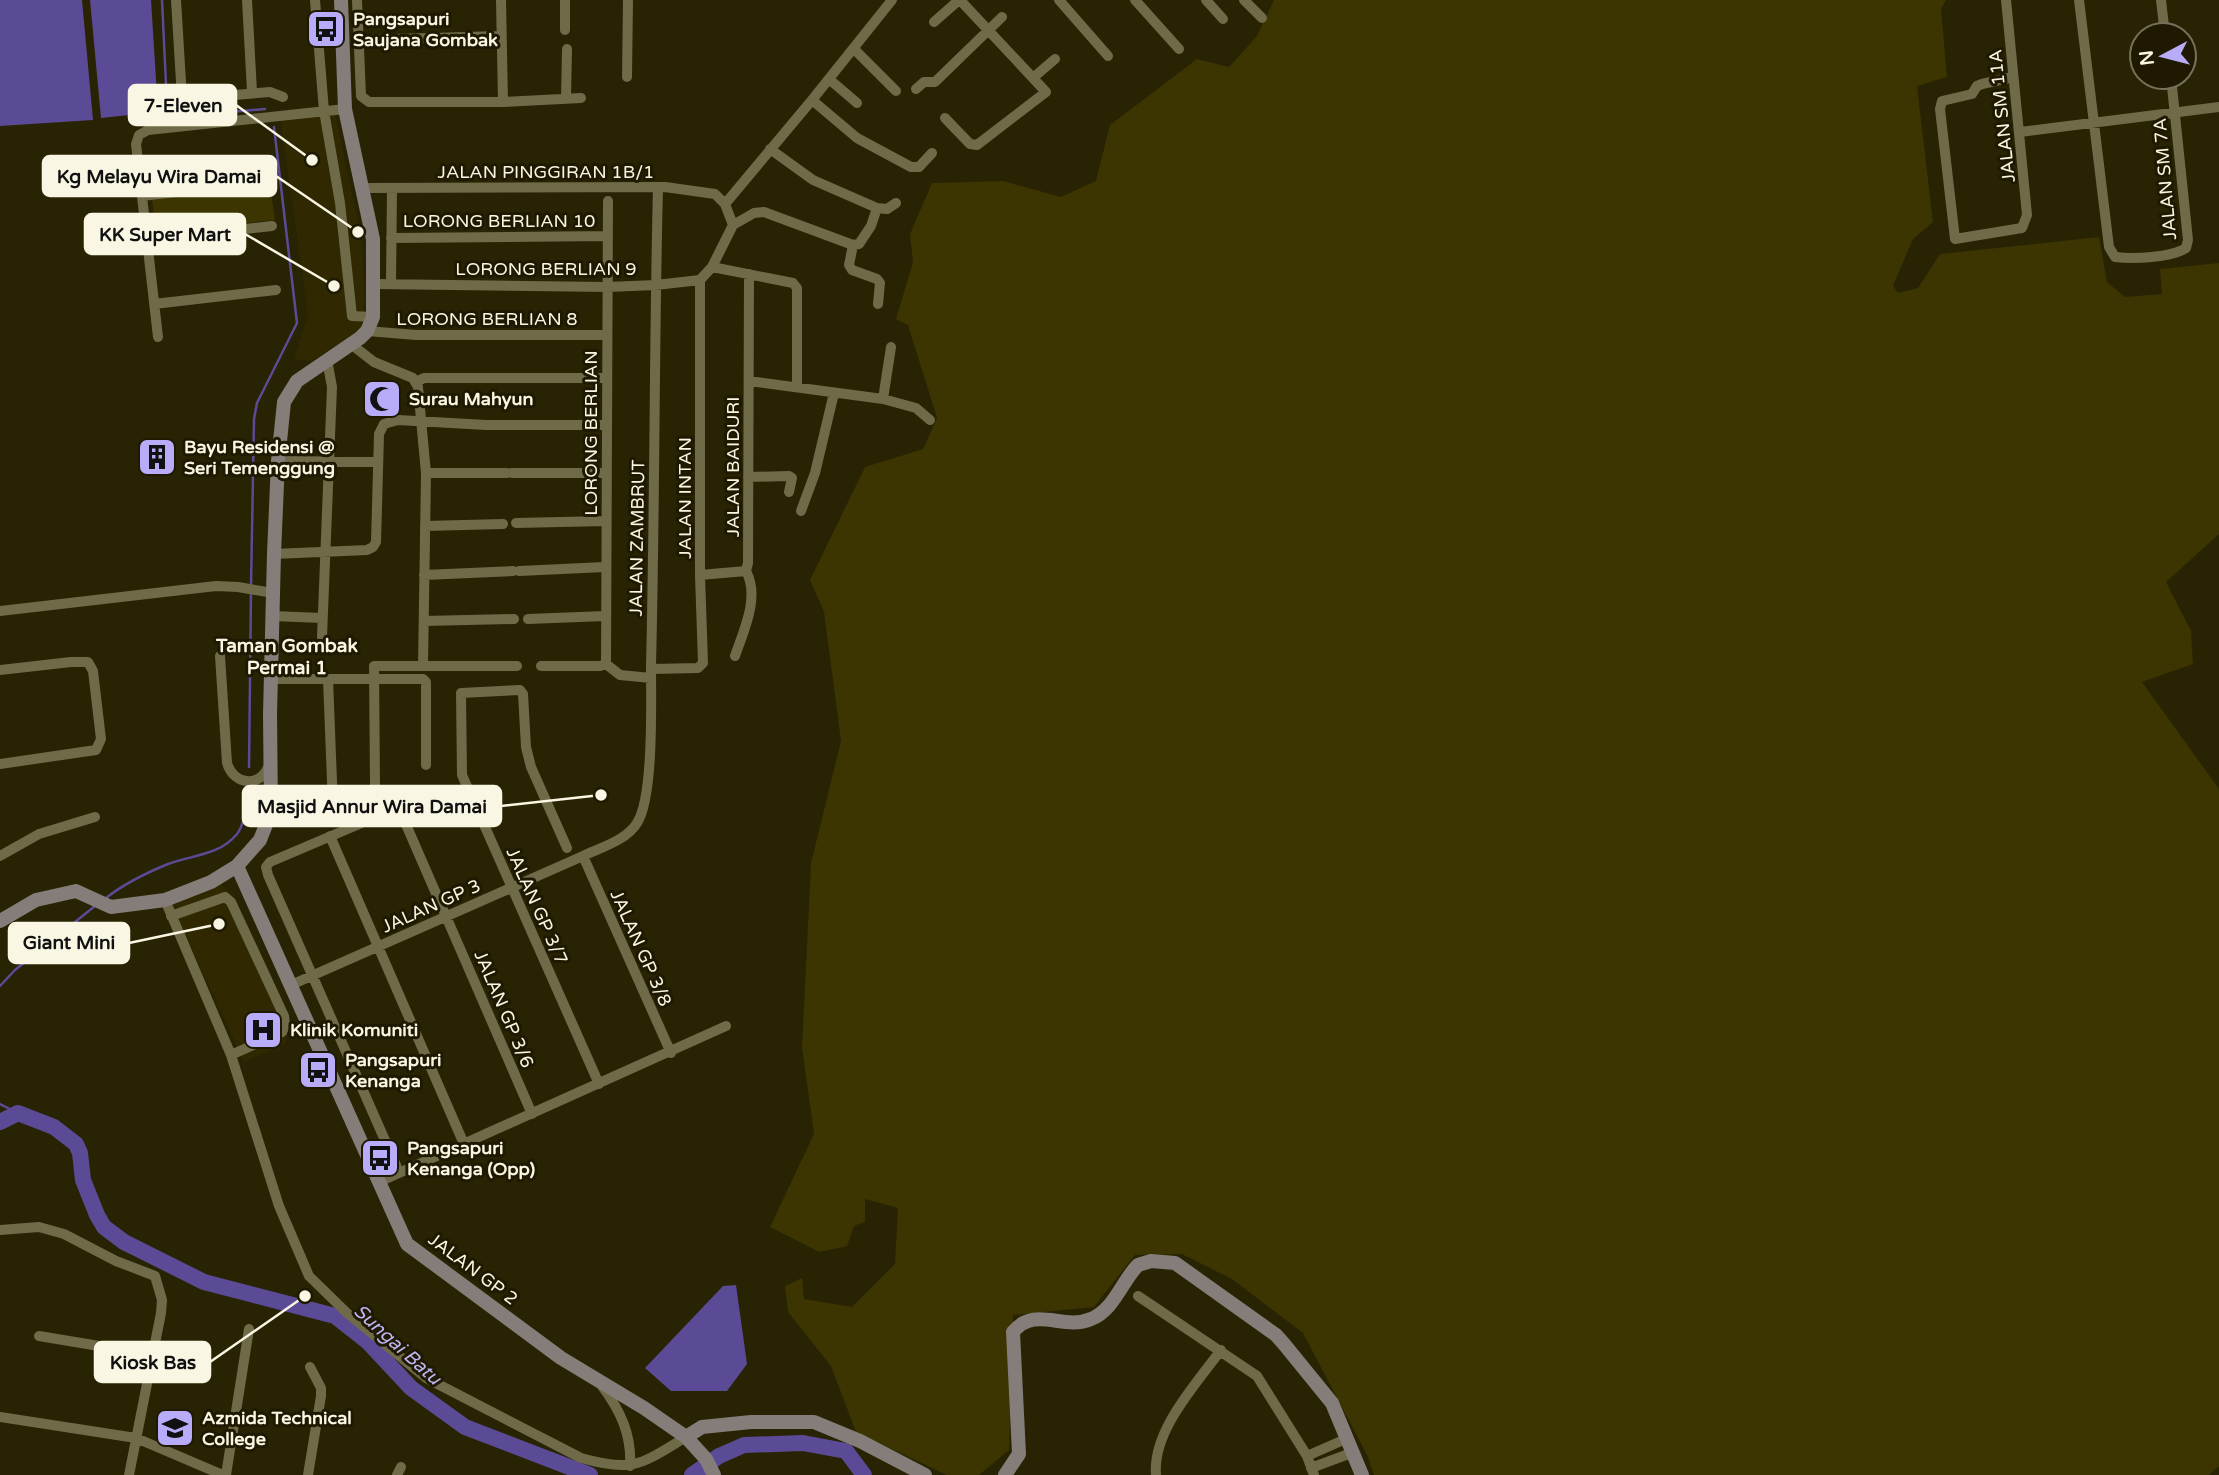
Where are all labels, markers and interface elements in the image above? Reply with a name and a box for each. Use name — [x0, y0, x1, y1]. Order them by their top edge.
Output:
bus stop icon: Pangsapuri Saujana Gombak — [305, 8, 347, 50]
place label: Pangsapuri Saujana Gombak — [353, 8, 498, 51]
north arrow — [2128, 21, 2198, 91]
street label: JALAN SM 11A — [1984, 48, 2020, 184]
text: N — [2135, 49, 2159, 67]
callout: 7-Eleven — [129, 85, 236, 125]
text: 7-Eleven — [143, 95, 223, 117]
street label: JALAN SM 7A — [2149, 117, 2181, 241]
callout: Kg Melayu Wira Damai — [43, 156, 276, 196]
street label: JALAN PINGGIRAN 1B/1 — [438, 161, 654, 183]
text: Kg Melayu Wira Damai — [57, 166, 261, 189]
street label: LORONG BERLIAN 10 — [403, 210, 595, 232]
callout: KK Super Mart — [85, 214, 245, 254]
text: KK Super Mart — [99, 224, 232, 247]
street label: LORONG BERLIAN 9 — [455, 258, 637, 280]
street label: LORONG BERLIAN 8 — [396, 308, 578, 330]
street label: LORONG BERLIAN — [580, 350, 602, 516]
mosque icon: Surau Mahyun — [361, 378, 403, 420]
place label: Surau Mahyun — [409, 388, 533, 410]
street label: JALAN BAIDURI — [722, 397, 744, 537]
building icon: Bayu Residensi @ Seri Temenggung — [136, 436, 178, 478]
place label: Bayu Residensi @ Seri Temenggung — [184, 436, 335, 479]
street label: JALAN INTAN — [674, 437, 696, 559]
street label: JALAN ZAMBRUT — [625, 459, 649, 616]
district label: Taman Gombak Permai 1 — [215, 635, 359, 679]
callout: Masjid Annur Wira Damai — [243, 786, 501, 826]
text: Masjid Annur Wira Damai — [257, 796, 487, 819]
street label: JALAN GP 3/7 — [501, 844, 573, 968]
street label: JALAN GP 3 — [378, 874, 484, 938]
street label: JALAN GP 3/8 — [606, 886, 676, 1010]
callout: Giant Mini — [9, 923, 129, 963]
text: Giant Mini — [23, 932, 115, 954]
street label: JALAN GP 3/6 — [469, 947, 539, 1071]
hospital icon: Klinik Komuniti — [242, 1009, 284, 1051]
place label: Klinik Komuniti — [290, 1019, 418, 1041]
bus stop icon: Pangsapuri Kenanga — [297, 1049, 339, 1091]
place label: Pangsapuri Kenanga — [345, 1049, 442, 1092]
bus stop icon: Pangsapuri Kenanga (Opp) — [359, 1137, 401, 1179]
place label: Pangsapuri Kenanga (Opp) — [407, 1137, 535, 1180]
street label: JALAN GP 2 — [424, 1228, 522, 1310]
water label: Sungai Batu — [349, 1300, 446, 1390]
callout: Kiosk Bas — [95, 1342, 210, 1382]
text: Kiosk Bas — [110, 1352, 196, 1374]
school or university icon: Azmida Technical College — [154, 1407, 196, 1449]
place label: Azmida Technical College — [202, 1407, 352, 1450]

